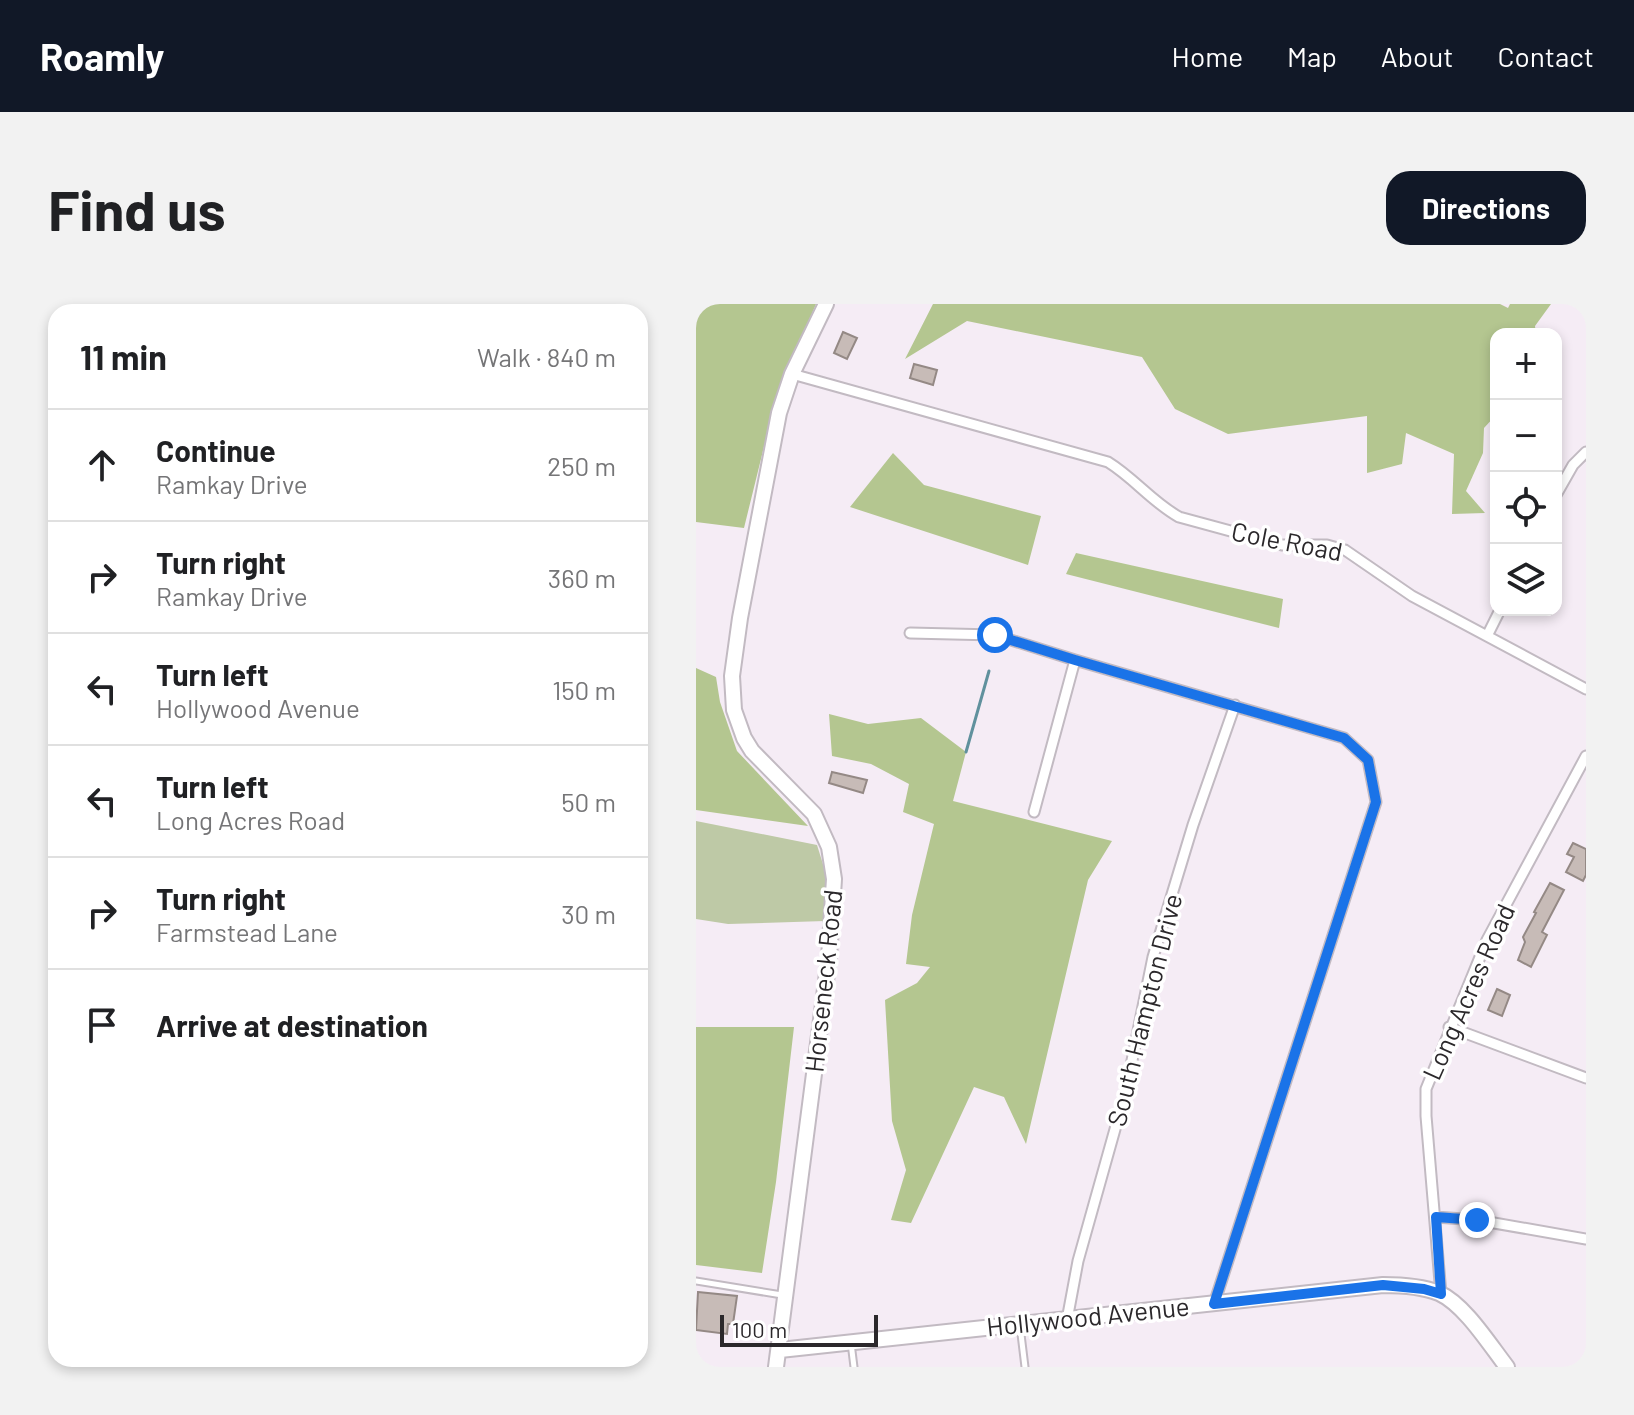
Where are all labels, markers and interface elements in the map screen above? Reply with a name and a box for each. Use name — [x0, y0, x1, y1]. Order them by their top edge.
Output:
text: Roamly — [40, 33, 164, 79]
text: Home — [1172, 39, 1243, 73]
text: Map — [1287, 39, 1337, 73]
text: About — [1381, 39, 1453, 73]
text: Contact — [1497, 39, 1594, 73]
button: Directions — [1386, 171, 1586, 245]
text: Find us — [48, 175, 226, 242]
map controls — [1490, 328, 1562, 616]
button: + — [1490, 328, 1562, 400]
text: 11 min — [80, 336, 167, 377]
text: Walk · 840 m — [477, 341, 616, 372]
button: − — [1490, 400, 1562, 472]
text: Continue — [156, 432, 276, 468]
icon: ahead — [80, 443, 124, 487]
text: 250 m — [547, 450, 616, 481]
text: Ramkay Drive — [156, 468, 308, 499]
button: locate — [1490, 472, 1562, 544]
street label: Cole Road — [1229, 515, 1345, 566]
text: Turn right — [156, 544, 286, 580]
button: layers — [1490, 544, 1562, 616]
icon: right — [80, 555, 124, 599]
text: 360 m — [548, 562, 616, 593]
text: Ramkay Drive — [156, 580, 308, 611]
route start — [977, 617, 1013, 653]
text: Turn left — [156, 656, 269, 692]
icon: left — [80, 667, 124, 711]
text: 150 m — [552, 674, 616, 705]
text: Hollywood Avenue — [156, 692, 360, 723]
text: Turn left — [156, 768, 269, 804]
icon: left — [80, 779, 124, 823]
text: 50 m — [561, 786, 616, 817]
text: Long Acres Road — [156, 804, 345, 835]
text: Turn right — [156, 880, 286, 916]
street label: Horseneck Road — [797, 888, 848, 1074]
street label: South Hampton Drive — [1100, 890, 1187, 1129]
icon: right — [80, 891, 124, 935]
text: 30 m — [561, 898, 616, 929]
street label: Long Acres Road — [1415, 899, 1520, 1084]
text: Farmstead Lane — [156, 916, 338, 947]
icon: arrive — [80, 1003, 124, 1047]
text: Arrive at destination — [156, 1007, 428, 1043]
route end — [1459, 1202, 1495, 1238]
street label: Hollywood Avenue — [985, 1289, 1191, 1342]
scale bar — [720, 1311, 878, 1347]
text: 100 m — [732, 1316, 787, 1342]

